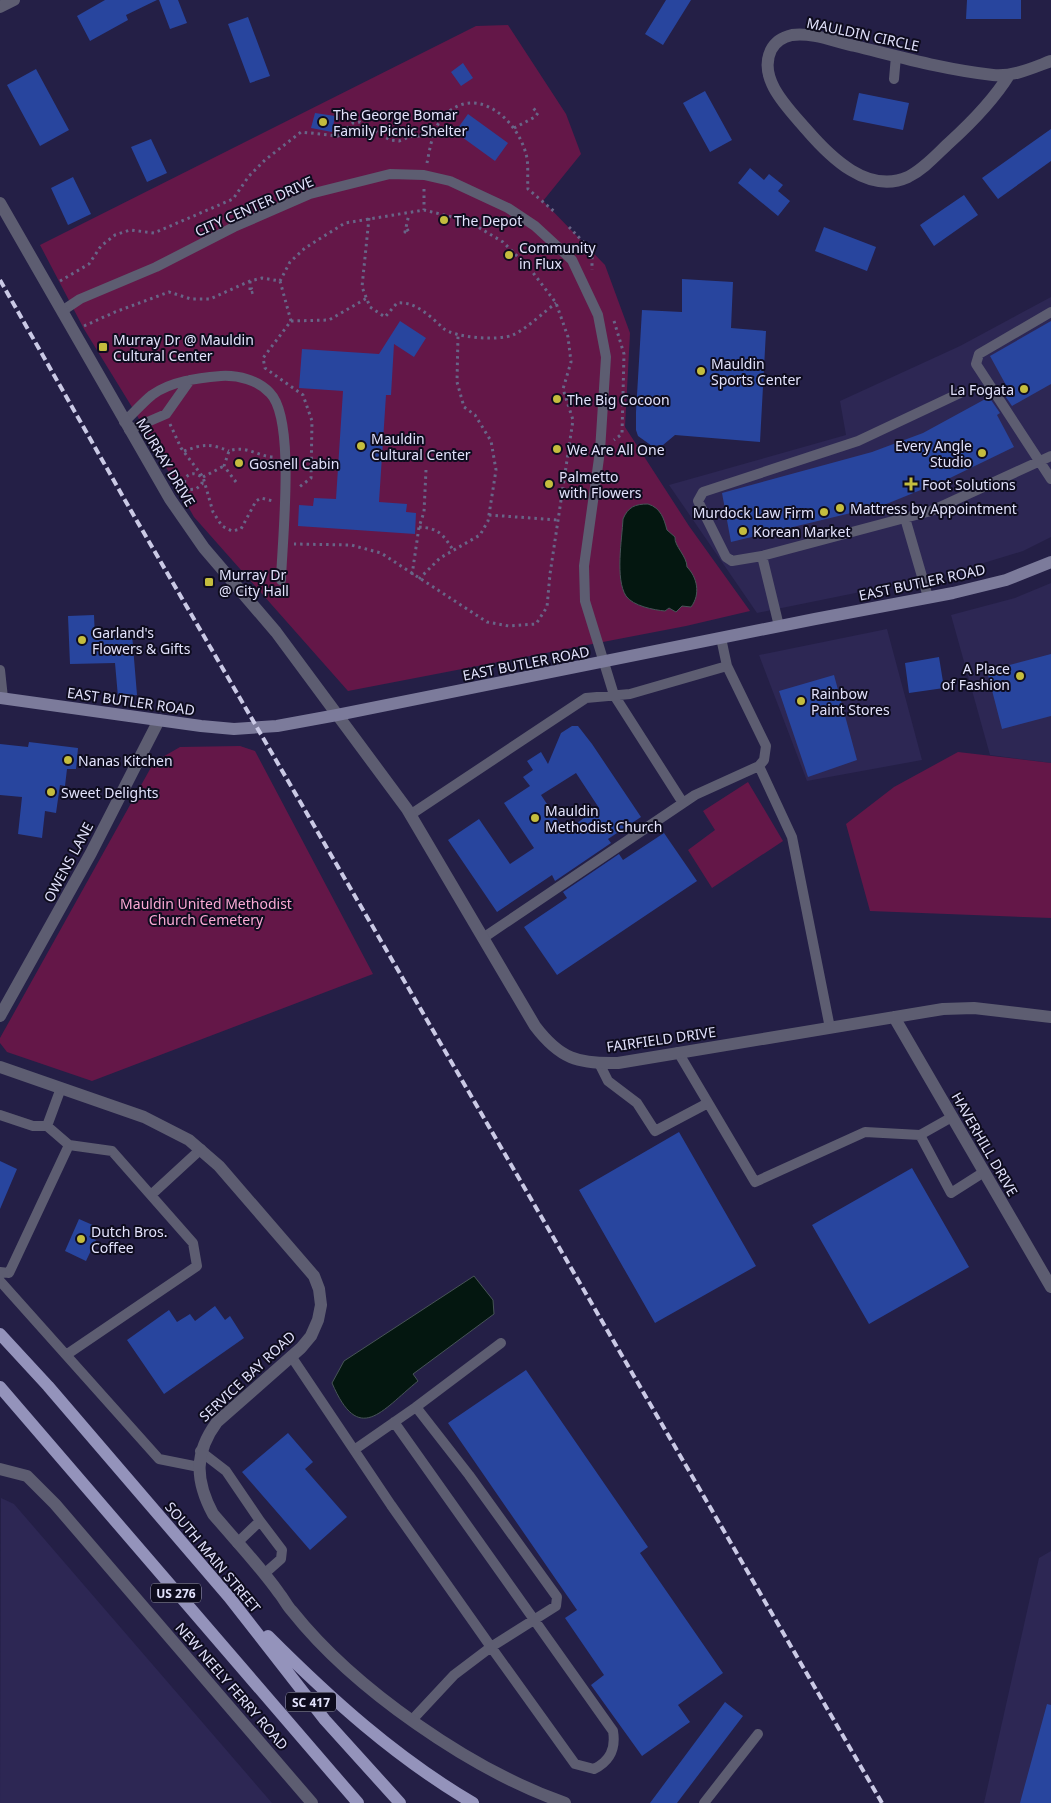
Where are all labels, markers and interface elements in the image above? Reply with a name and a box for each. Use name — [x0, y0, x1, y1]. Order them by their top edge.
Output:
street label: MAULDIN CIRCLE — [805, 13, 921, 55]
place label: The George Bomar Family Picnic Shelter — [333, 105, 467, 140]
marker: The George Bomar Family Picnic Shelter — [317, 116, 329, 128]
street label: CITY CENTER DRIVE — [192, 171, 316, 241]
place label: The Depot — [454, 211, 522, 230]
marker: The Depot — [438, 214, 450, 226]
place label: Community in Flux — [519, 238, 596, 273]
marker: Community in Flux — [503, 249, 515, 261]
place label: Murray Dr @ Mauldin Cultural Center — [113, 330, 254, 365]
marker: Murray Dr @ Mauldin Cultural Center — [97, 341, 109, 353]
place label: Mauldin Sports Center — [711, 354, 801, 389]
marker: Mauldin Sports Center — [695, 365, 707, 377]
place label: La Fogata — [950, 380, 1014, 399]
marker: La Fogata — [1018, 383, 1030, 395]
place label: The Big Cocoon — [567, 390, 670, 409]
marker: The Big Cocoon — [551, 393, 563, 405]
street label: MURRAY DRIVE — [132, 414, 200, 510]
place label: Mauldin Cultural Center — [371, 429, 471, 464]
place label: Every Angle Studio — [895, 436, 972, 471]
marker: Mauldin Cultural Center — [355, 440, 367, 452]
place label: We Are All One — [567, 440, 665, 459]
marker: We Are All One — [551, 443, 563, 455]
marker: Every Angle Studio — [976, 447, 988, 459]
place label: Gosnell Cabin — [249, 454, 339, 473]
marker: Gosnell Cabin — [233, 457, 245, 469]
place label: Palmetto with Flowers — [559, 467, 642, 502]
place label: Foot Solutions — [922, 475, 1016, 494]
marker: Foot Solutions — [904, 477, 918, 491]
marker: Palmetto with Flowers — [543, 478, 555, 490]
place label: Mattress by Appointment — [850, 499, 1017, 518]
marker: Mattress by Appointment — [834, 502, 846, 514]
place label: Murdock Law Firm — [693, 503, 814, 522]
marker: Murdock Law Firm — [818, 506, 830, 518]
place label: Korean Market — [753, 522, 850, 541]
marker: Korean Market — [737, 525, 749, 537]
street label: EAST BUTLER ROAD — [857, 559, 987, 605]
place label: Murray Dr @ City Hall — [219, 565, 289, 600]
marker: Murray Dr @ City Hall — [203, 576, 215, 588]
place label: Garland's Flowers & Gifts — [92, 623, 191, 658]
marker: Garland's Flowers & Gifts — [76, 634, 88, 646]
street label: EAST BUTLER ROAD — [461, 641, 591, 685]
place label: A Place of Fashion — [942, 659, 1010, 694]
marker: A Place of Fashion — [1014, 670, 1026, 682]
street label: EAST BUTLER ROAD — [66, 683, 196, 719]
place label: Rainbow Paint Stores — [811, 684, 890, 719]
marker: Rainbow Paint Stores — [795, 695, 807, 707]
place label: Nanas Kitchen — [78, 751, 173, 770]
marker: Nanas Kitchen — [62, 754, 74, 766]
place label: Sweet Delights — [61, 783, 159, 802]
marker: Sweet Delights — [45, 786, 57, 798]
place label: Mauldin Methodist Church — [545, 801, 662, 836]
marker: Mauldin Methodist Church — [529, 812, 541, 824]
street label: OWENS LANE — [39, 819, 97, 905]
park label: Mauldin United Methodist Church Cemetery — [120, 894, 292, 929]
street label: FAIRFIELD DRIVE — [605, 1022, 717, 1056]
street label: HAVERHILL DRIVE — [948, 1089, 1022, 1199]
place label: Dutch Bros. Coffee — [91, 1222, 167, 1257]
marker: Dutch Bros. Coffee — [75, 1233, 87, 1245]
street label: SERVICE BAY ROAD — [195, 1326, 299, 1426]
street label: SOUTH MAIN STREET — [161, 1498, 265, 1616]
road number: US 276 — [151, 1584, 201, 1602]
street label: NEW NEELY FERRY ROAD — [172, 1619, 292, 1753]
road number: SC 417 — [286, 1692, 336, 1711]

